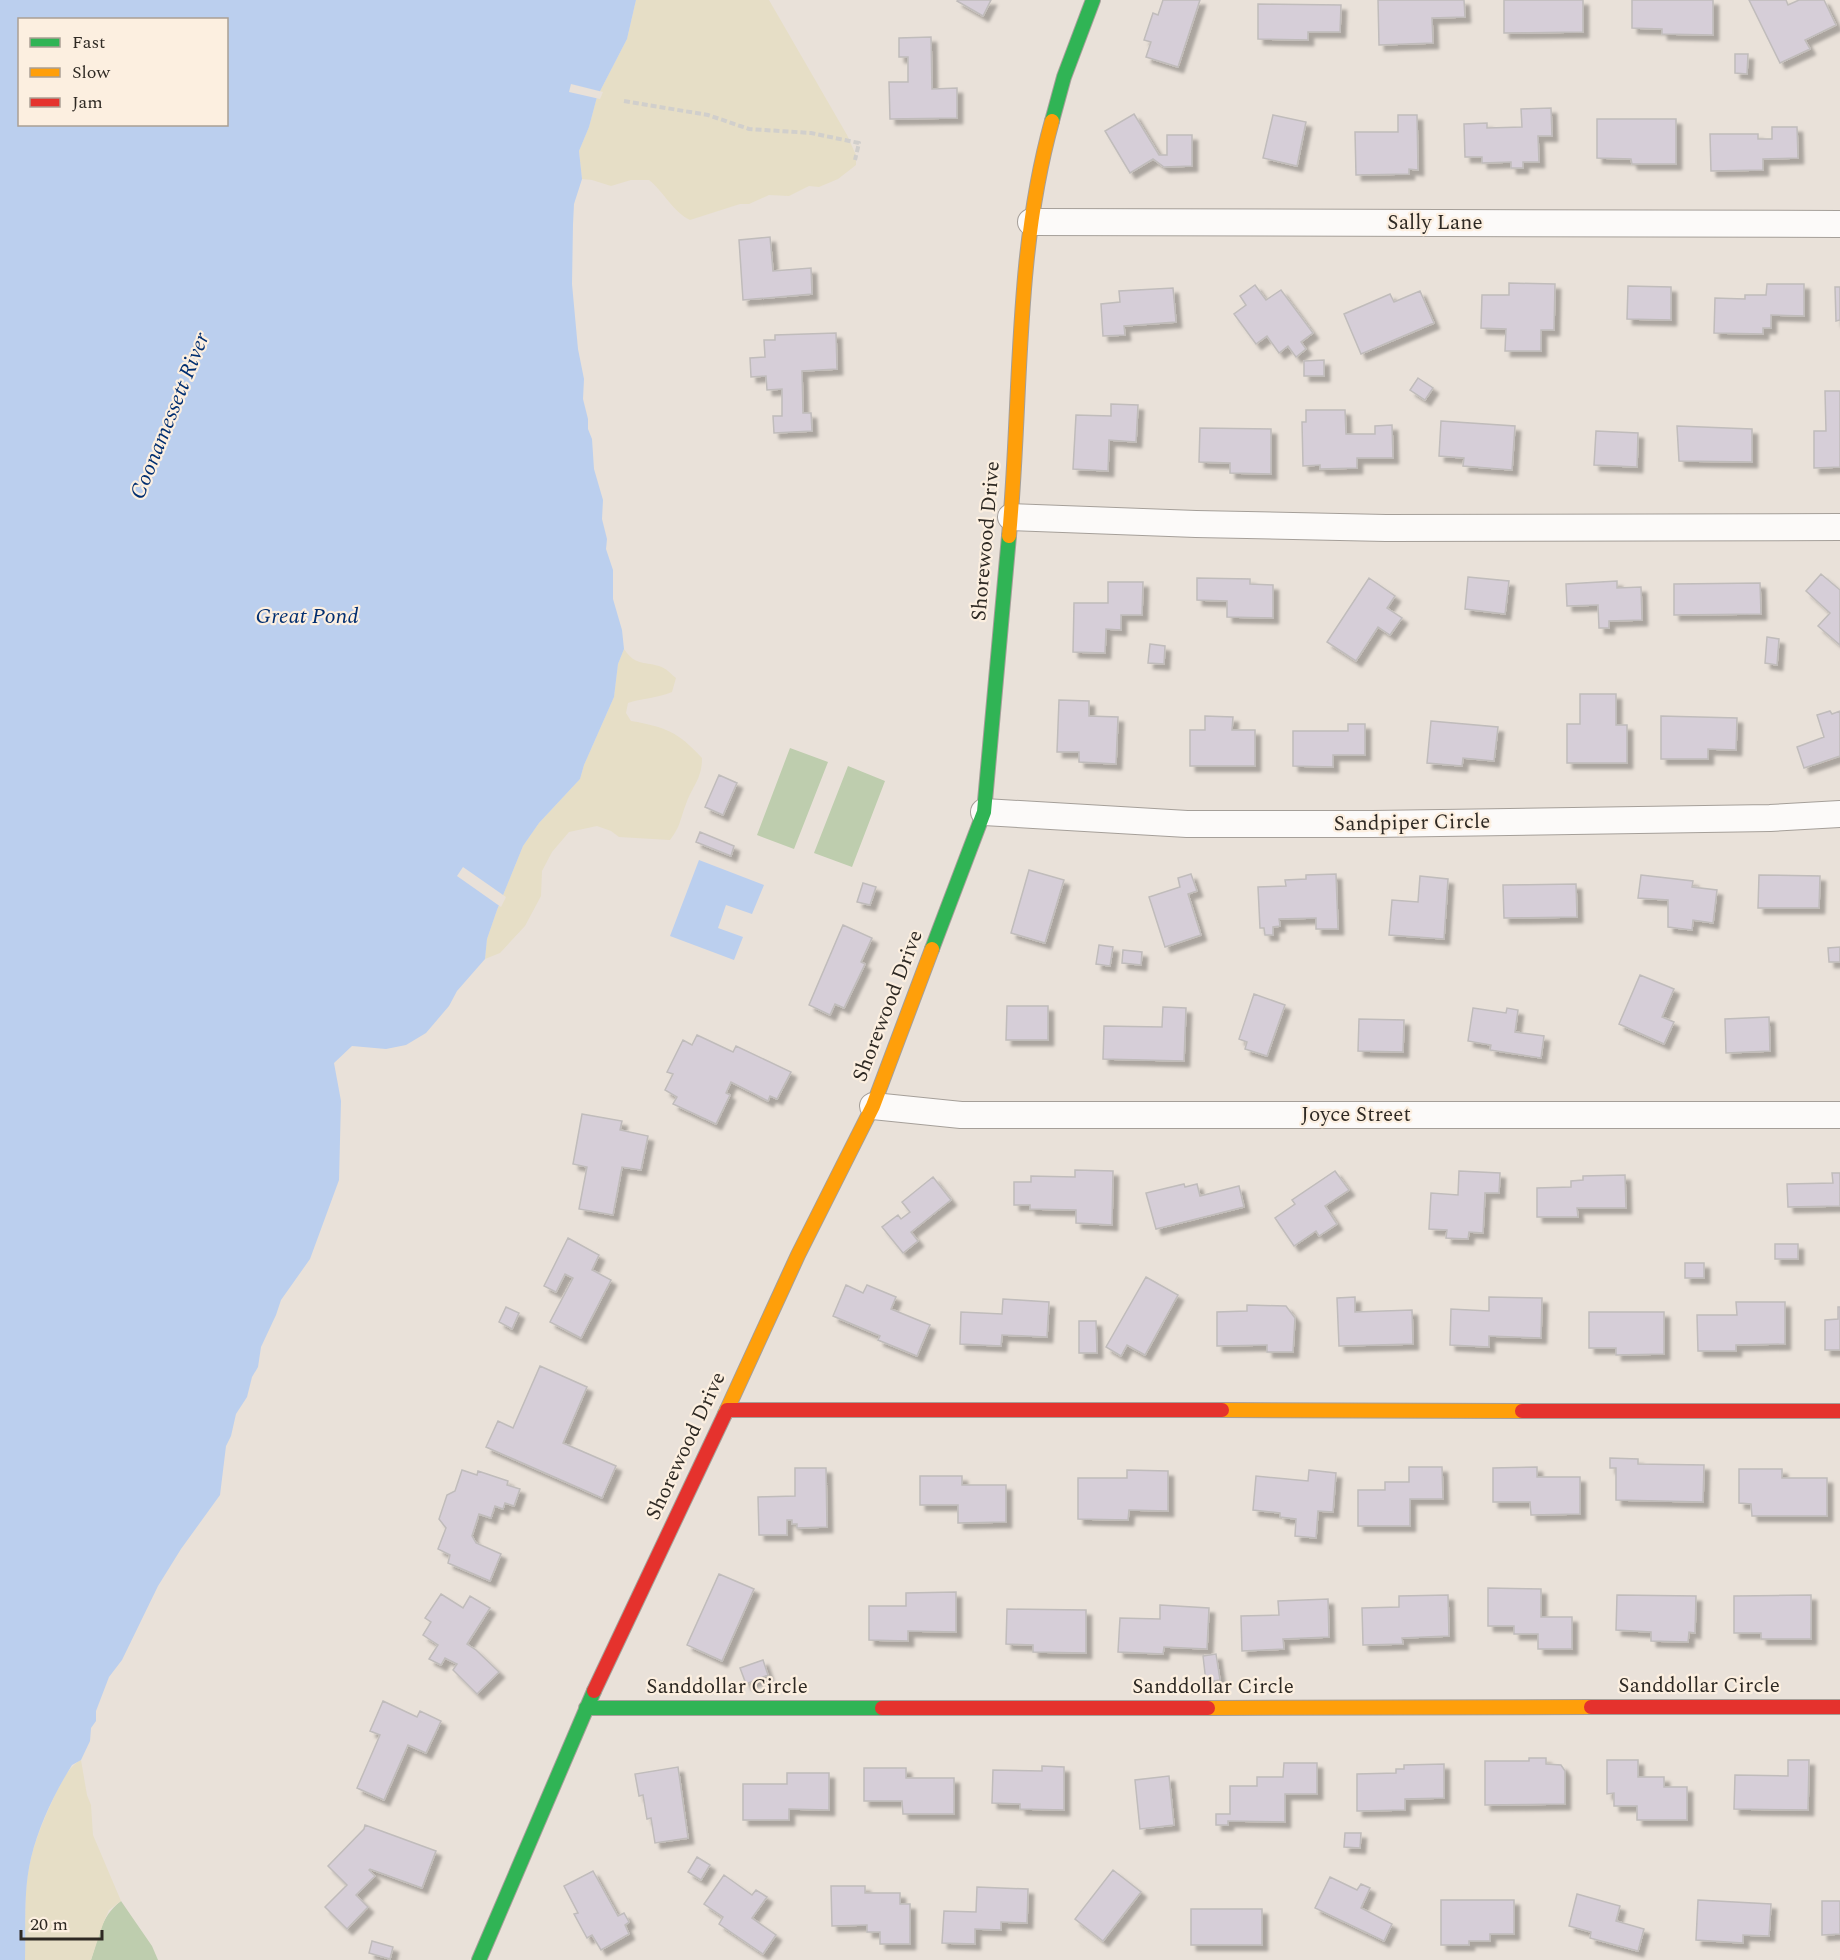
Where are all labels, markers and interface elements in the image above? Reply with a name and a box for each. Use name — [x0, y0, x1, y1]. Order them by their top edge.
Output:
legend — [18, 18, 228, 126]
text: Fast — [72, 29, 105, 56]
text: Slow — [72, 59, 111, 86]
text: Jam — [72, 89, 103, 116]
street label: Sally Lane — [1387, 207, 1483, 239]
water label: Coonamessett River — [122, 327, 219, 504]
street label: Shorewood Drive — [963, 460, 1009, 622]
water label: Great Pond — [256, 600, 358, 633]
street label: Sandpiper Circle — [1333, 806, 1491, 840]
street label: Shorewood Drive — [844, 925, 932, 1087]
street label: Joyce Street — [1301, 1099, 1411, 1131]
street label: Shorewood Drive — [638, 1367, 734, 1525]
street label: Sanddollar Circle — [1618, 1670, 1780, 1702]
street label: Sanddollar Circle — [646, 1671, 808, 1703]
street label: Sanddollar Circle — [1132, 1671, 1294, 1703]
scale bar — [21, 1903, 102, 1941]
text: 20 m — [30, 1911, 68, 1938]

